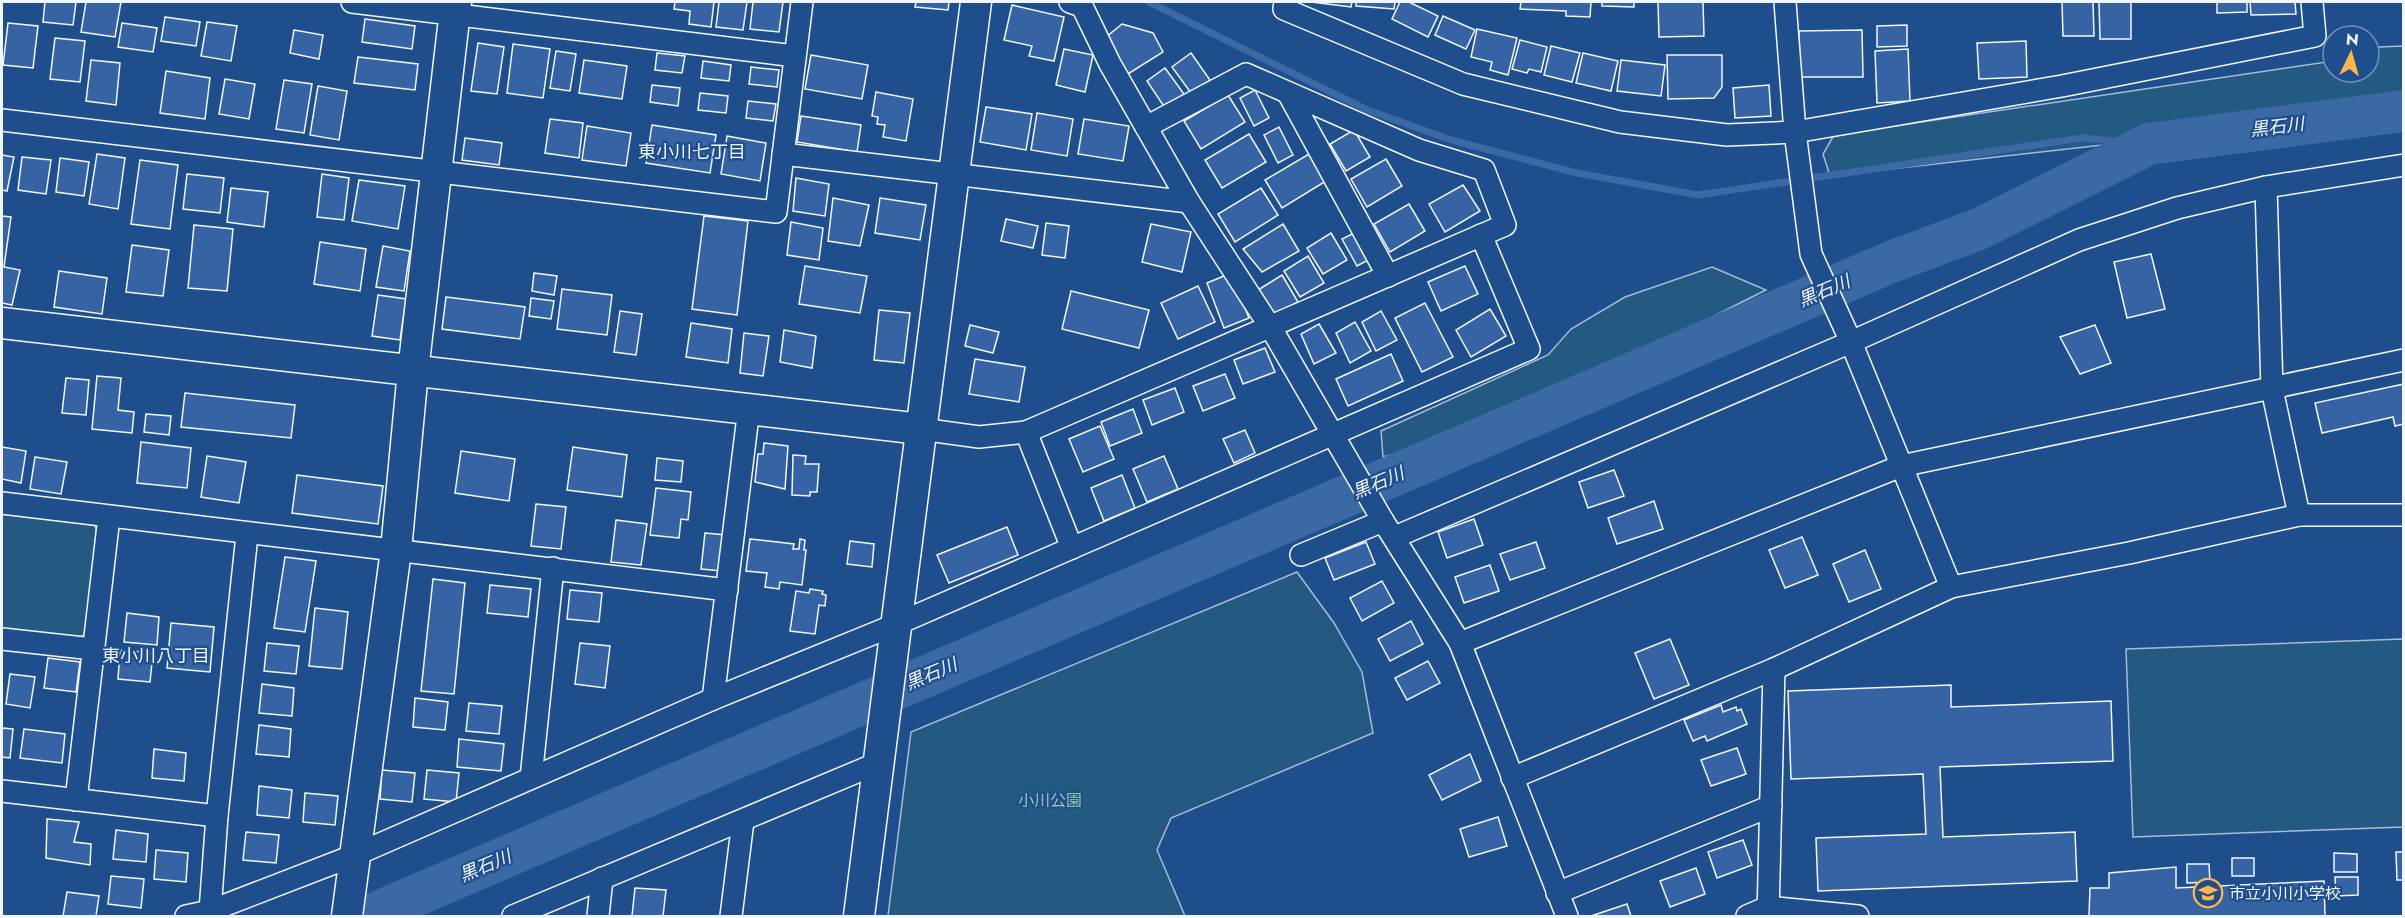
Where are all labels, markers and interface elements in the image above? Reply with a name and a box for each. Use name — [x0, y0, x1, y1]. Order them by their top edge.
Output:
north arrow — [2321, 24, 2381, 84]
text: N — [2345, 28, 2360, 52]
water label: 黒石川 — [2249, 111, 2307, 143]
district label: 東小川七丁目 — [638, 139, 746, 165]
water label: 黒石川 — [1794, 268, 1856, 314]
water label: 黒石川 — [1348, 460, 1410, 506]
district label: 東小川八丁目 — [102, 643, 210, 669]
water label: 黒石川 — [901, 651, 963, 697]
park label: 小川公園 — [1018, 789, 1082, 812]
water label: 黒石川 — [455, 843, 517, 889]
school or university icon: 市立小川小学校 — [2192, 877, 2224, 909]
place label: 市立小川小学校 — [2229, 882, 2341, 905]

